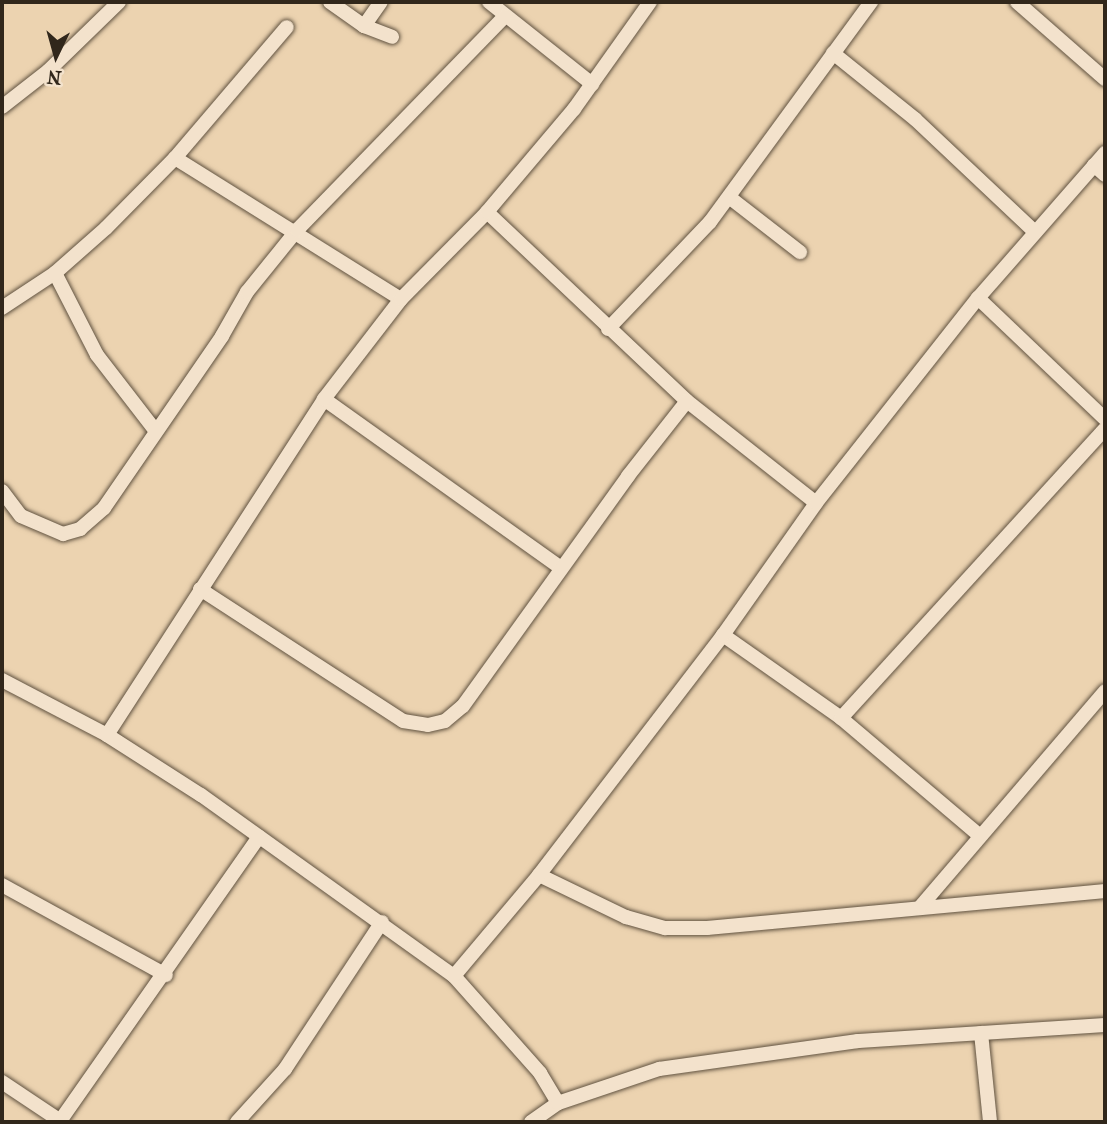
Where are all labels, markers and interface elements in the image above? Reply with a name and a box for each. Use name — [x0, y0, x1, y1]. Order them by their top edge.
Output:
north arrow — [21, 21, 91, 91]
text: N — [46, 65, 62, 89]

